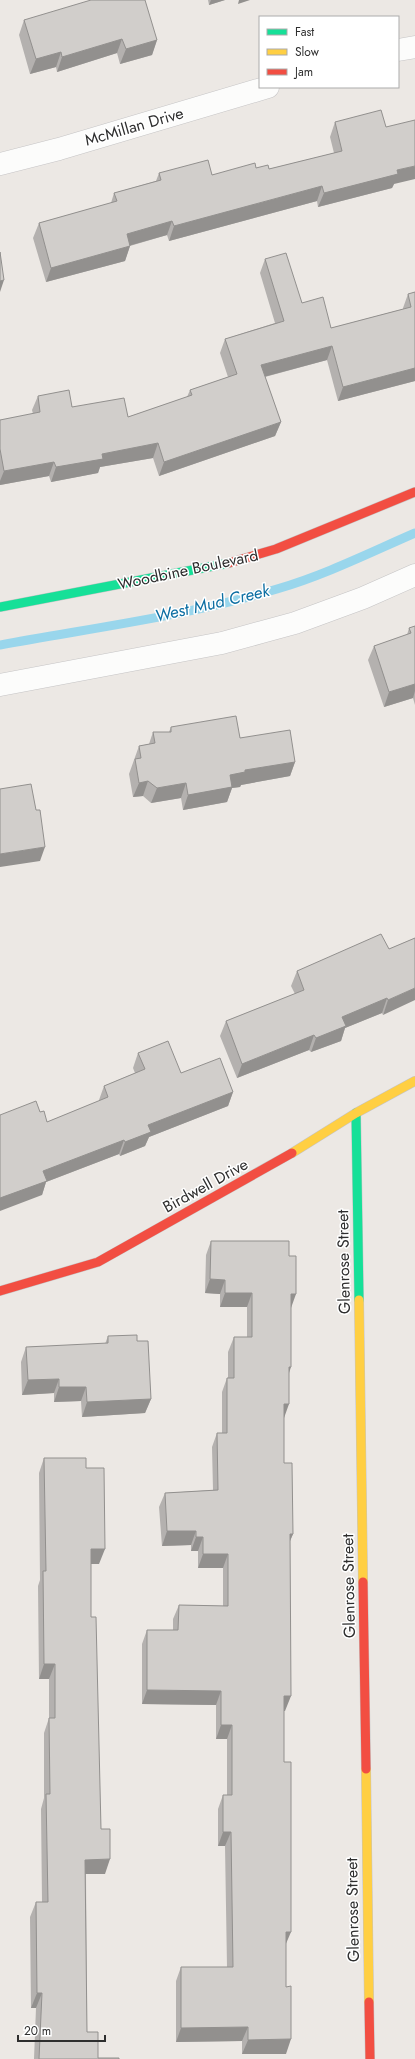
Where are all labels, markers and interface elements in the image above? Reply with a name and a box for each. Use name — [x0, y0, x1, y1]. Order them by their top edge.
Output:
legend — [259, 16, 399, 88]
text: Fast — [295, 23, 314, 41]
text: Slow — [295, 43, 320, 61]
text: Jam — [293, 63, 313, 81]
street label: McMillan Drive — [82, 101, 186, 152]
street label: Woodbine Boulevard — [116, 543, 260, 596]
water label: West Mud Creek — [152, 578, 272, 628]
street label: Birdwell Drive — [158, 1153, 252, 1218]
street label: Glenrose Street — [331, 1209, 356, 1314]
street label: Glenrose Street — [336, 1533, 361, 1638]
street label: Glenrose Street — [340, 1857, 365, 1962]
scale bar — [18, 2017, 105, 2043]
text: 20 m — [24, 2022, 51, 2040]

